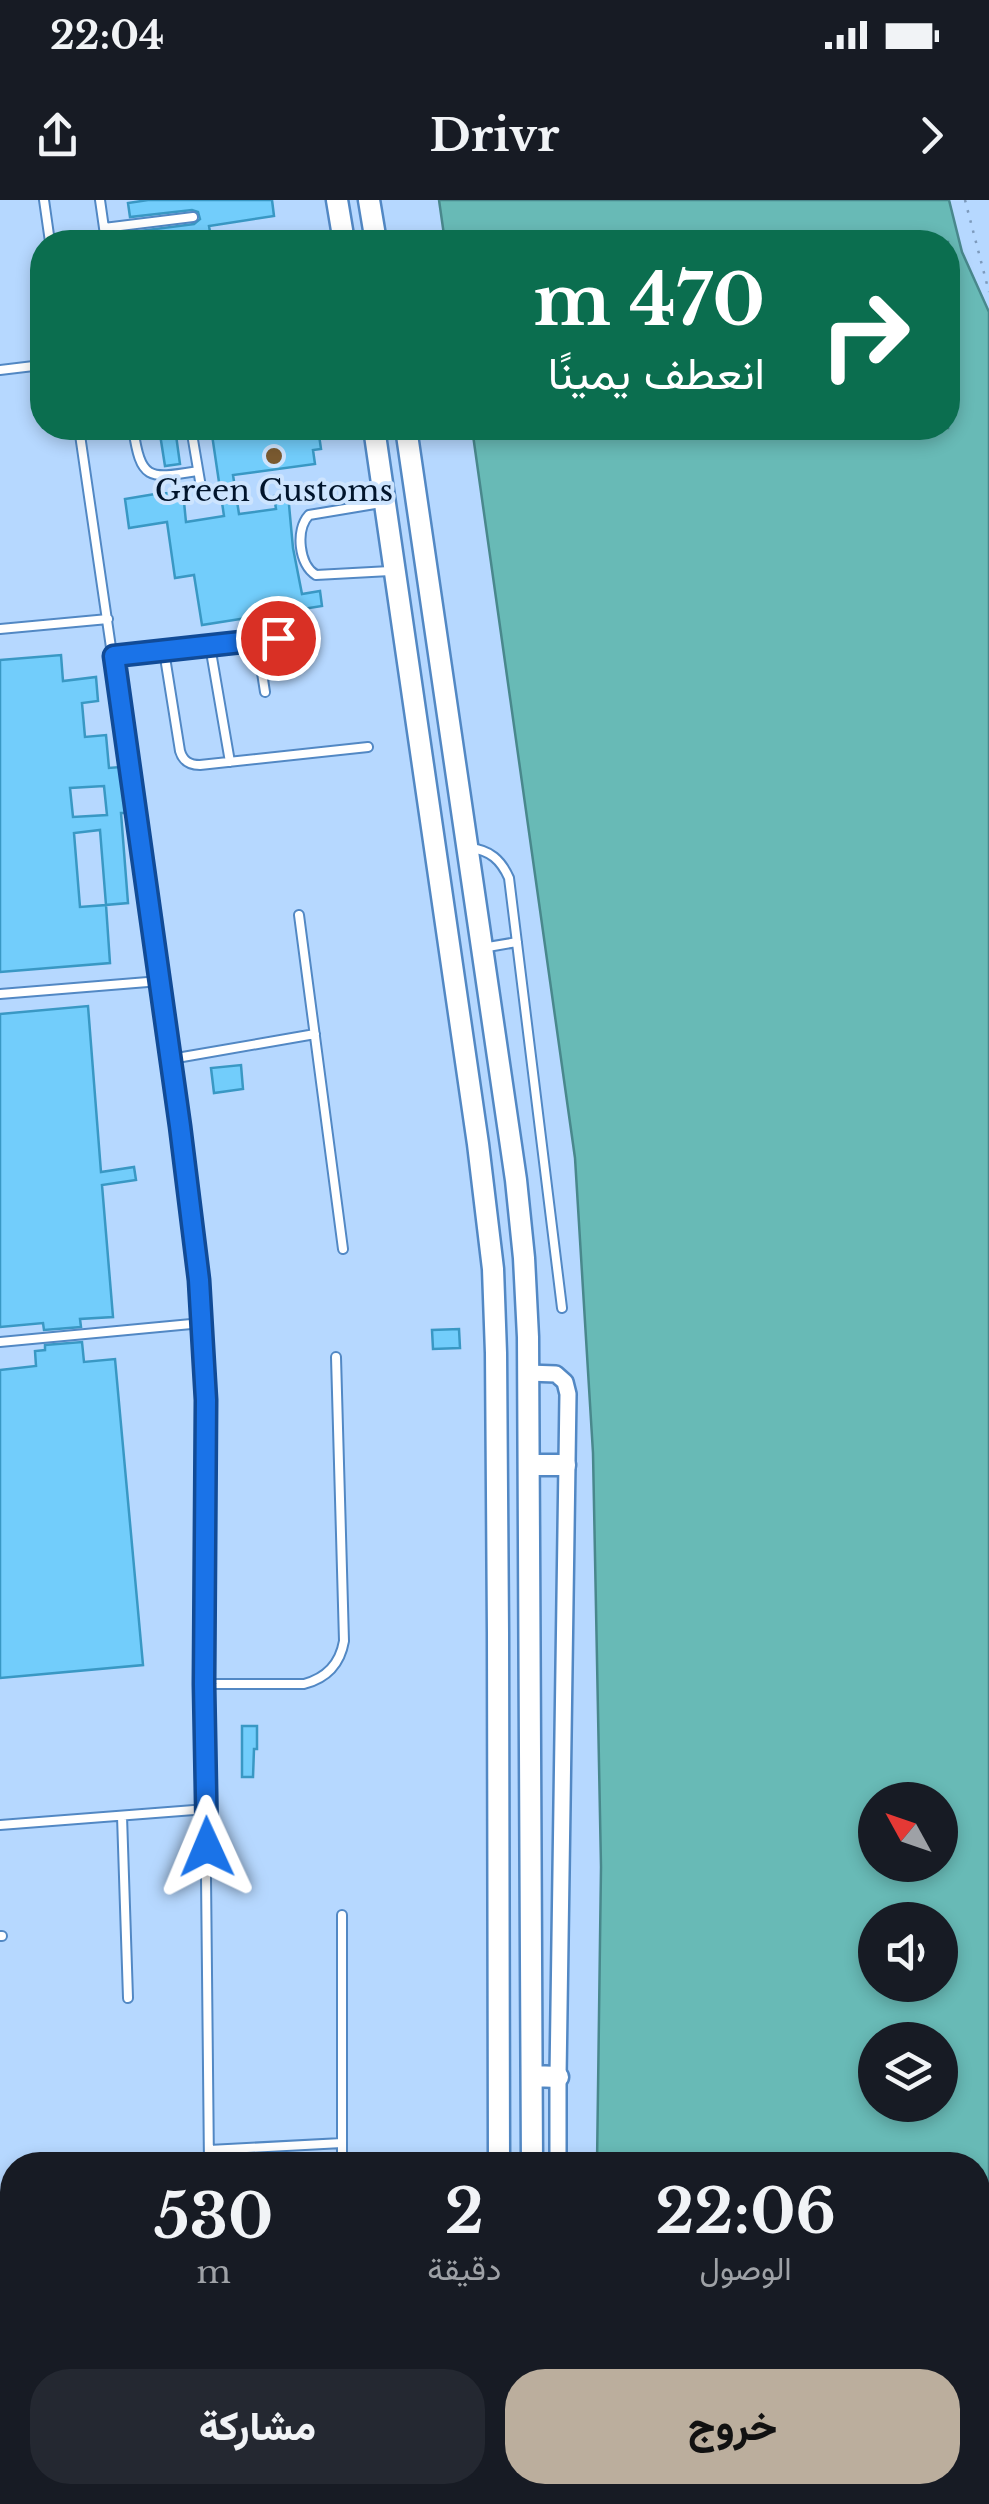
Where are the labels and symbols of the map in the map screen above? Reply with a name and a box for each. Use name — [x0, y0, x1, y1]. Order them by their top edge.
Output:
marker: Green Customs — [263, 445, 285, 467]
place label: Green Customs — [155, 472, 393, 509]
pin — [236, 596, 321, 681]
north arrow — [858, 1782, 958, 1882]
position arrow — [155, 1795, 259, 1899]

